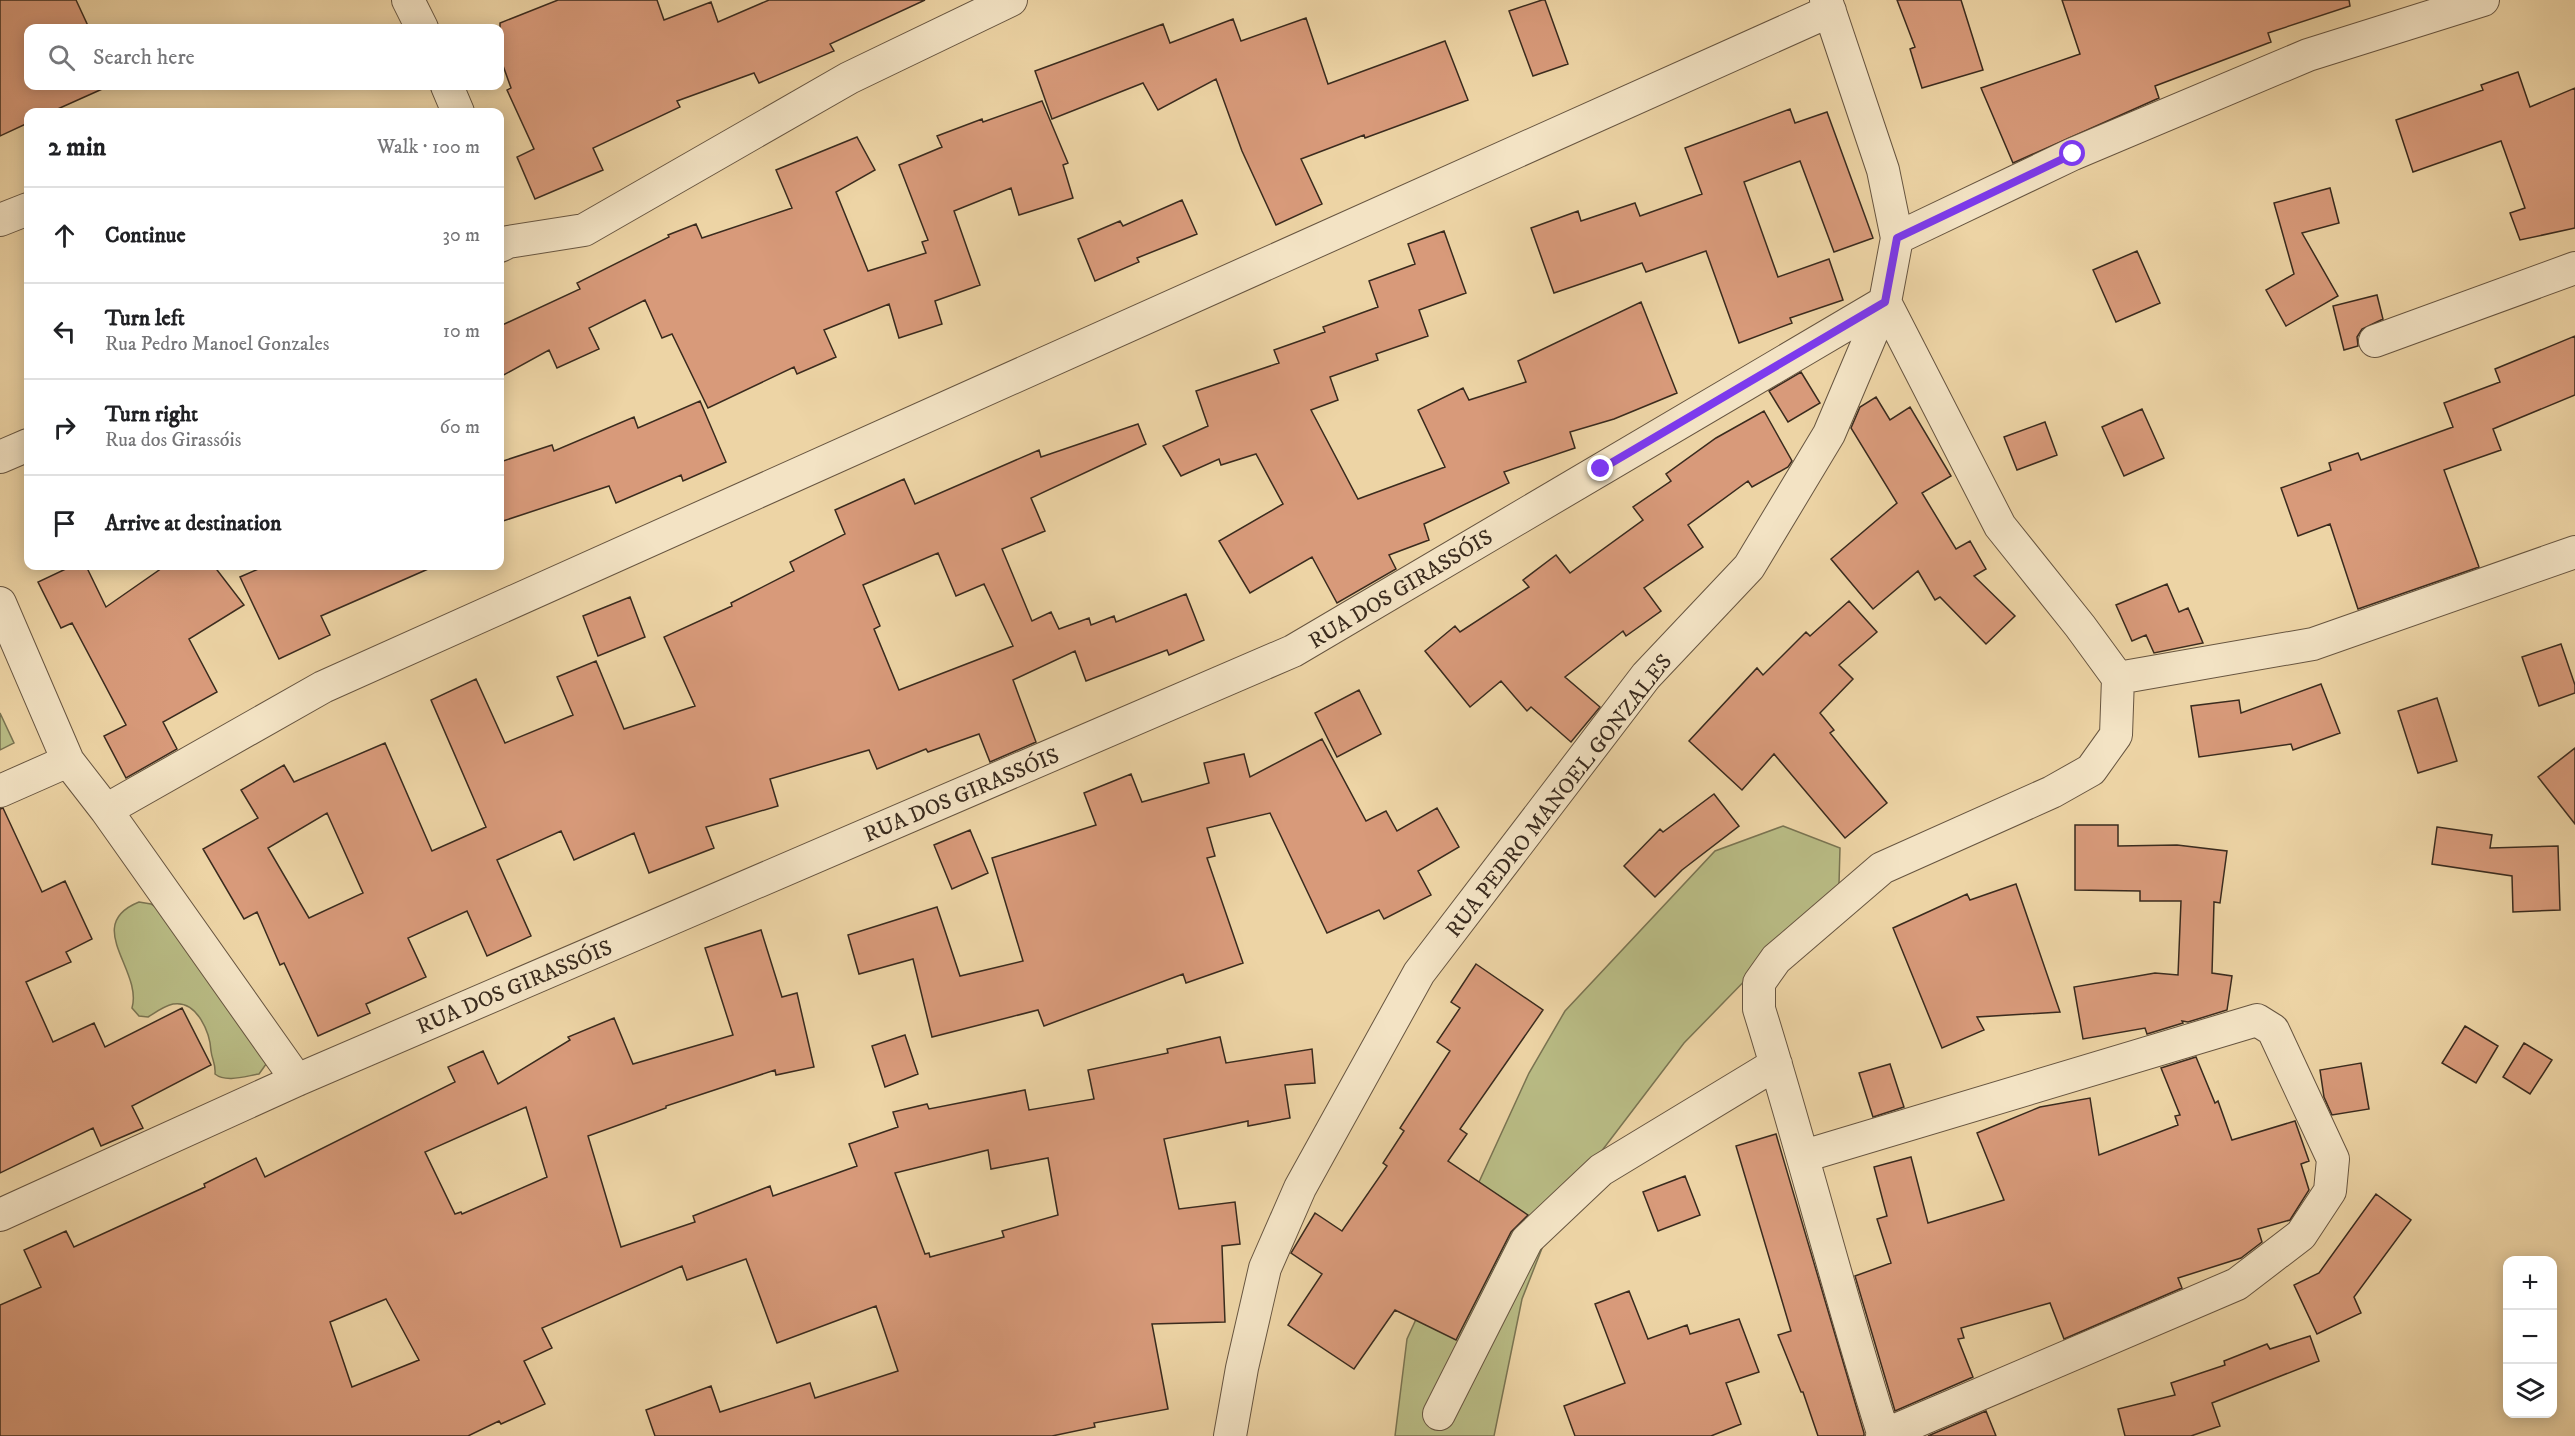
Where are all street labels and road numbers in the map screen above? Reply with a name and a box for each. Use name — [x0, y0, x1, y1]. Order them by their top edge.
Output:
street label: RUA DOS GIRASSÓIS — [1303, 523, 1498, 655]
street label: RUA PEDRO MANOEL GONZALES — [1440, 649, 1678, 943]
street label: RUA DOS GIRASSÓIS — [859, 741, 1063, 849]
street label: RUA DOS GIRASSÓIS — [412, 933, 616, 1041]

